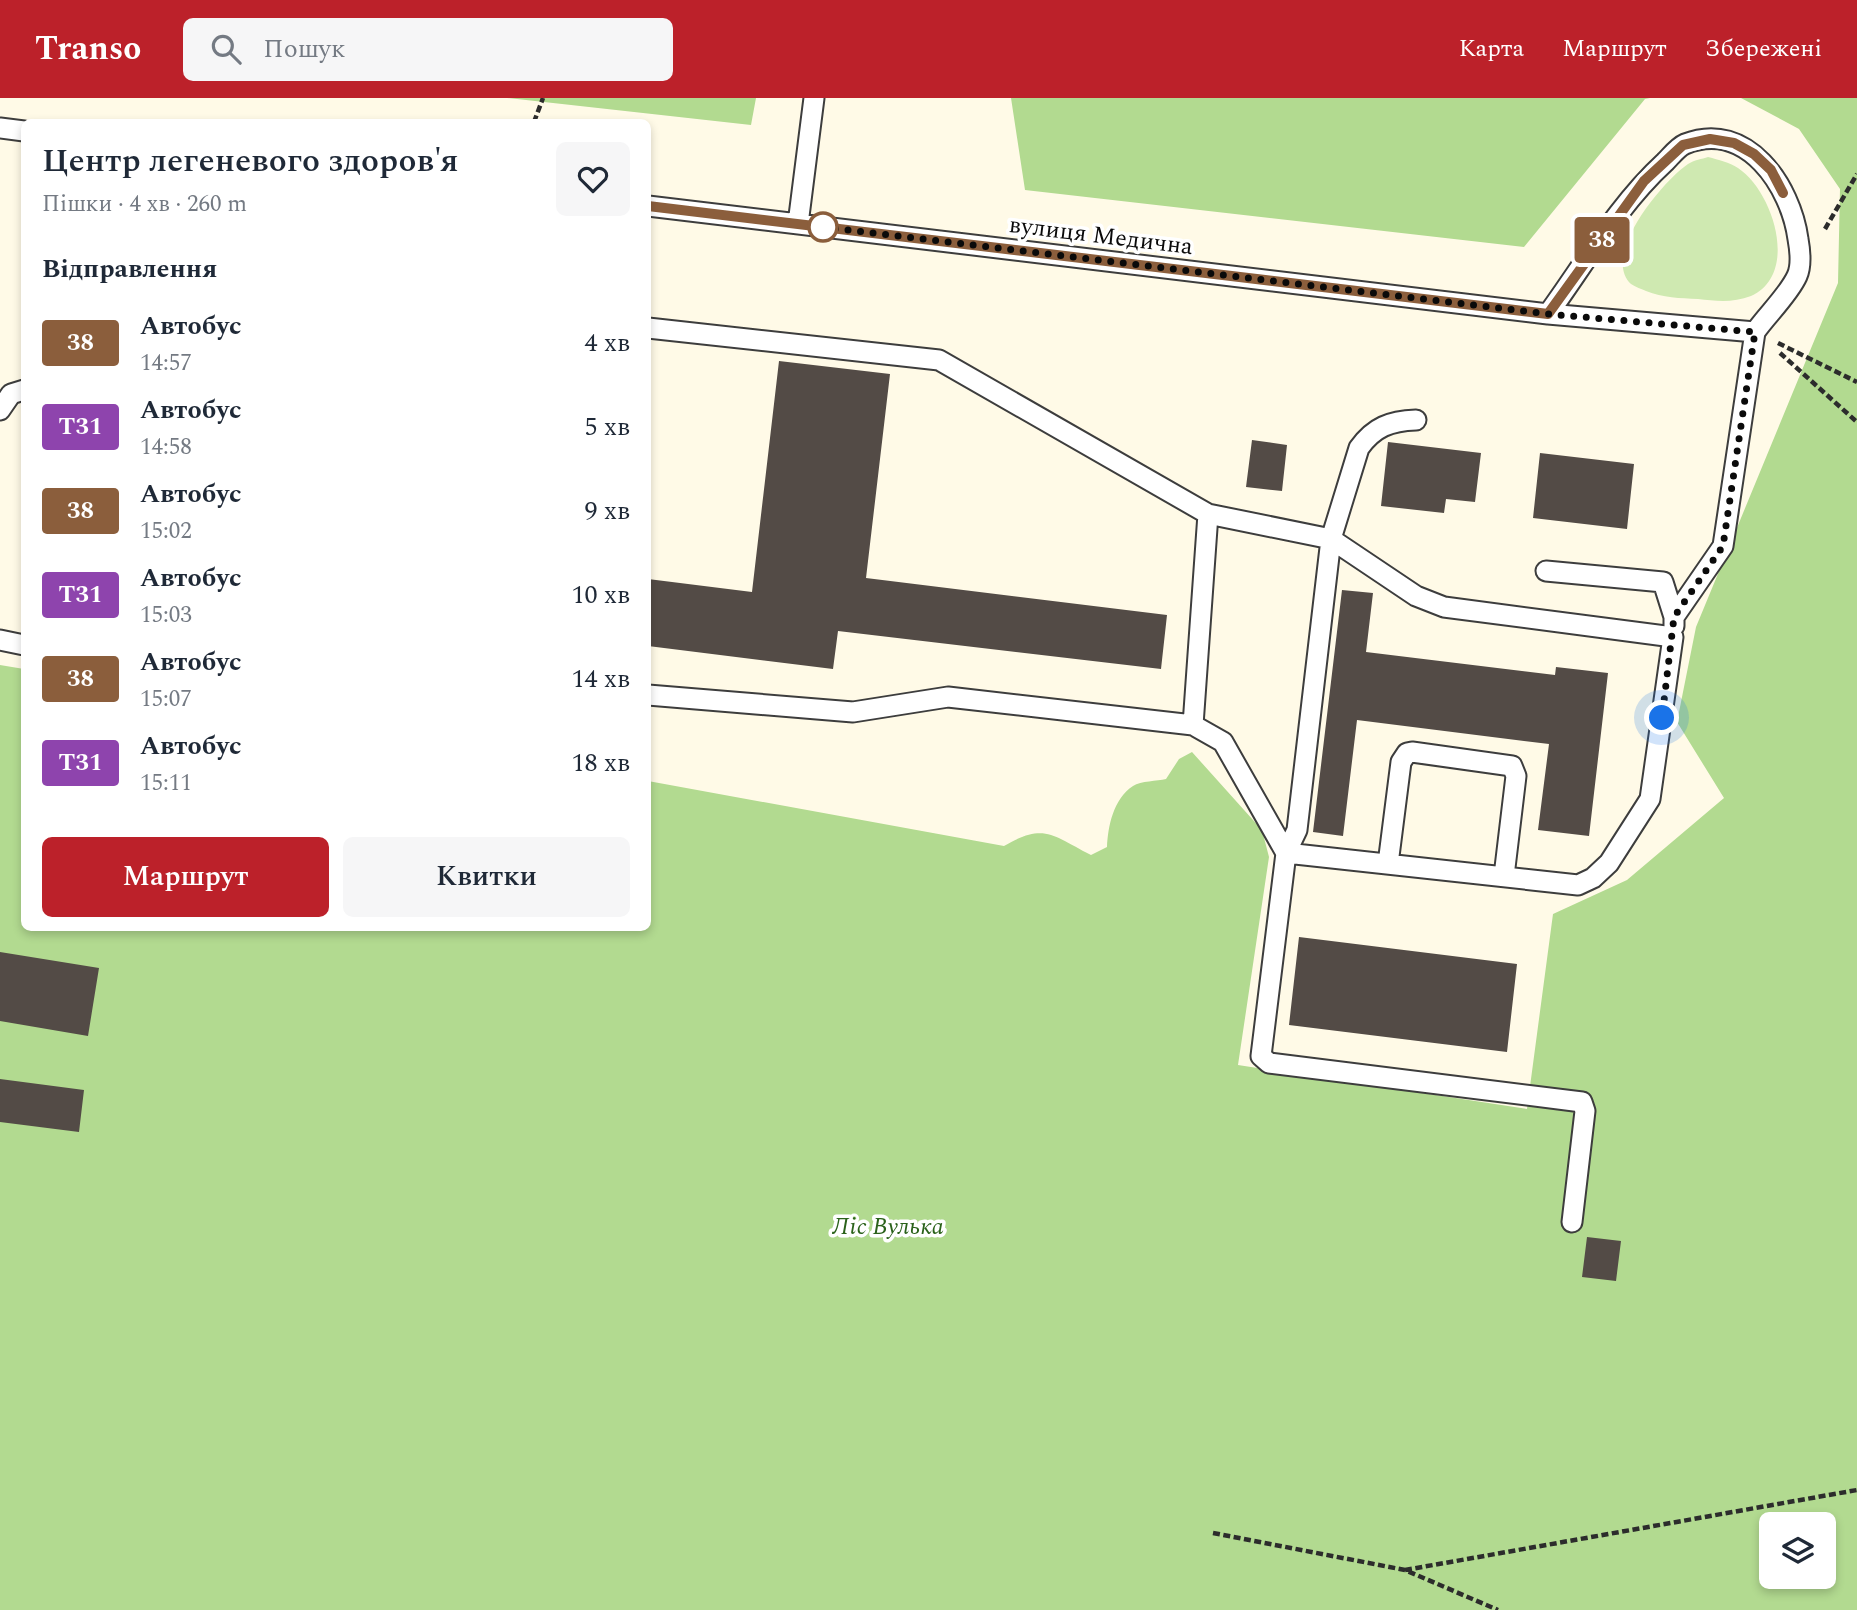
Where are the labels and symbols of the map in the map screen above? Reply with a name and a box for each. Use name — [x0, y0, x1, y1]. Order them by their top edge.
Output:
street label: вулиця Медична — [1007, 207, 1195, 265]
unlabelled marker — [808, 212, 838, 242]
line badge: 38 — [1570, 217, 1634, 263]
your location — [1644, 700, 1679, 735]
park label: Ліс Вулька — [831, 1209, 944, 1245]

